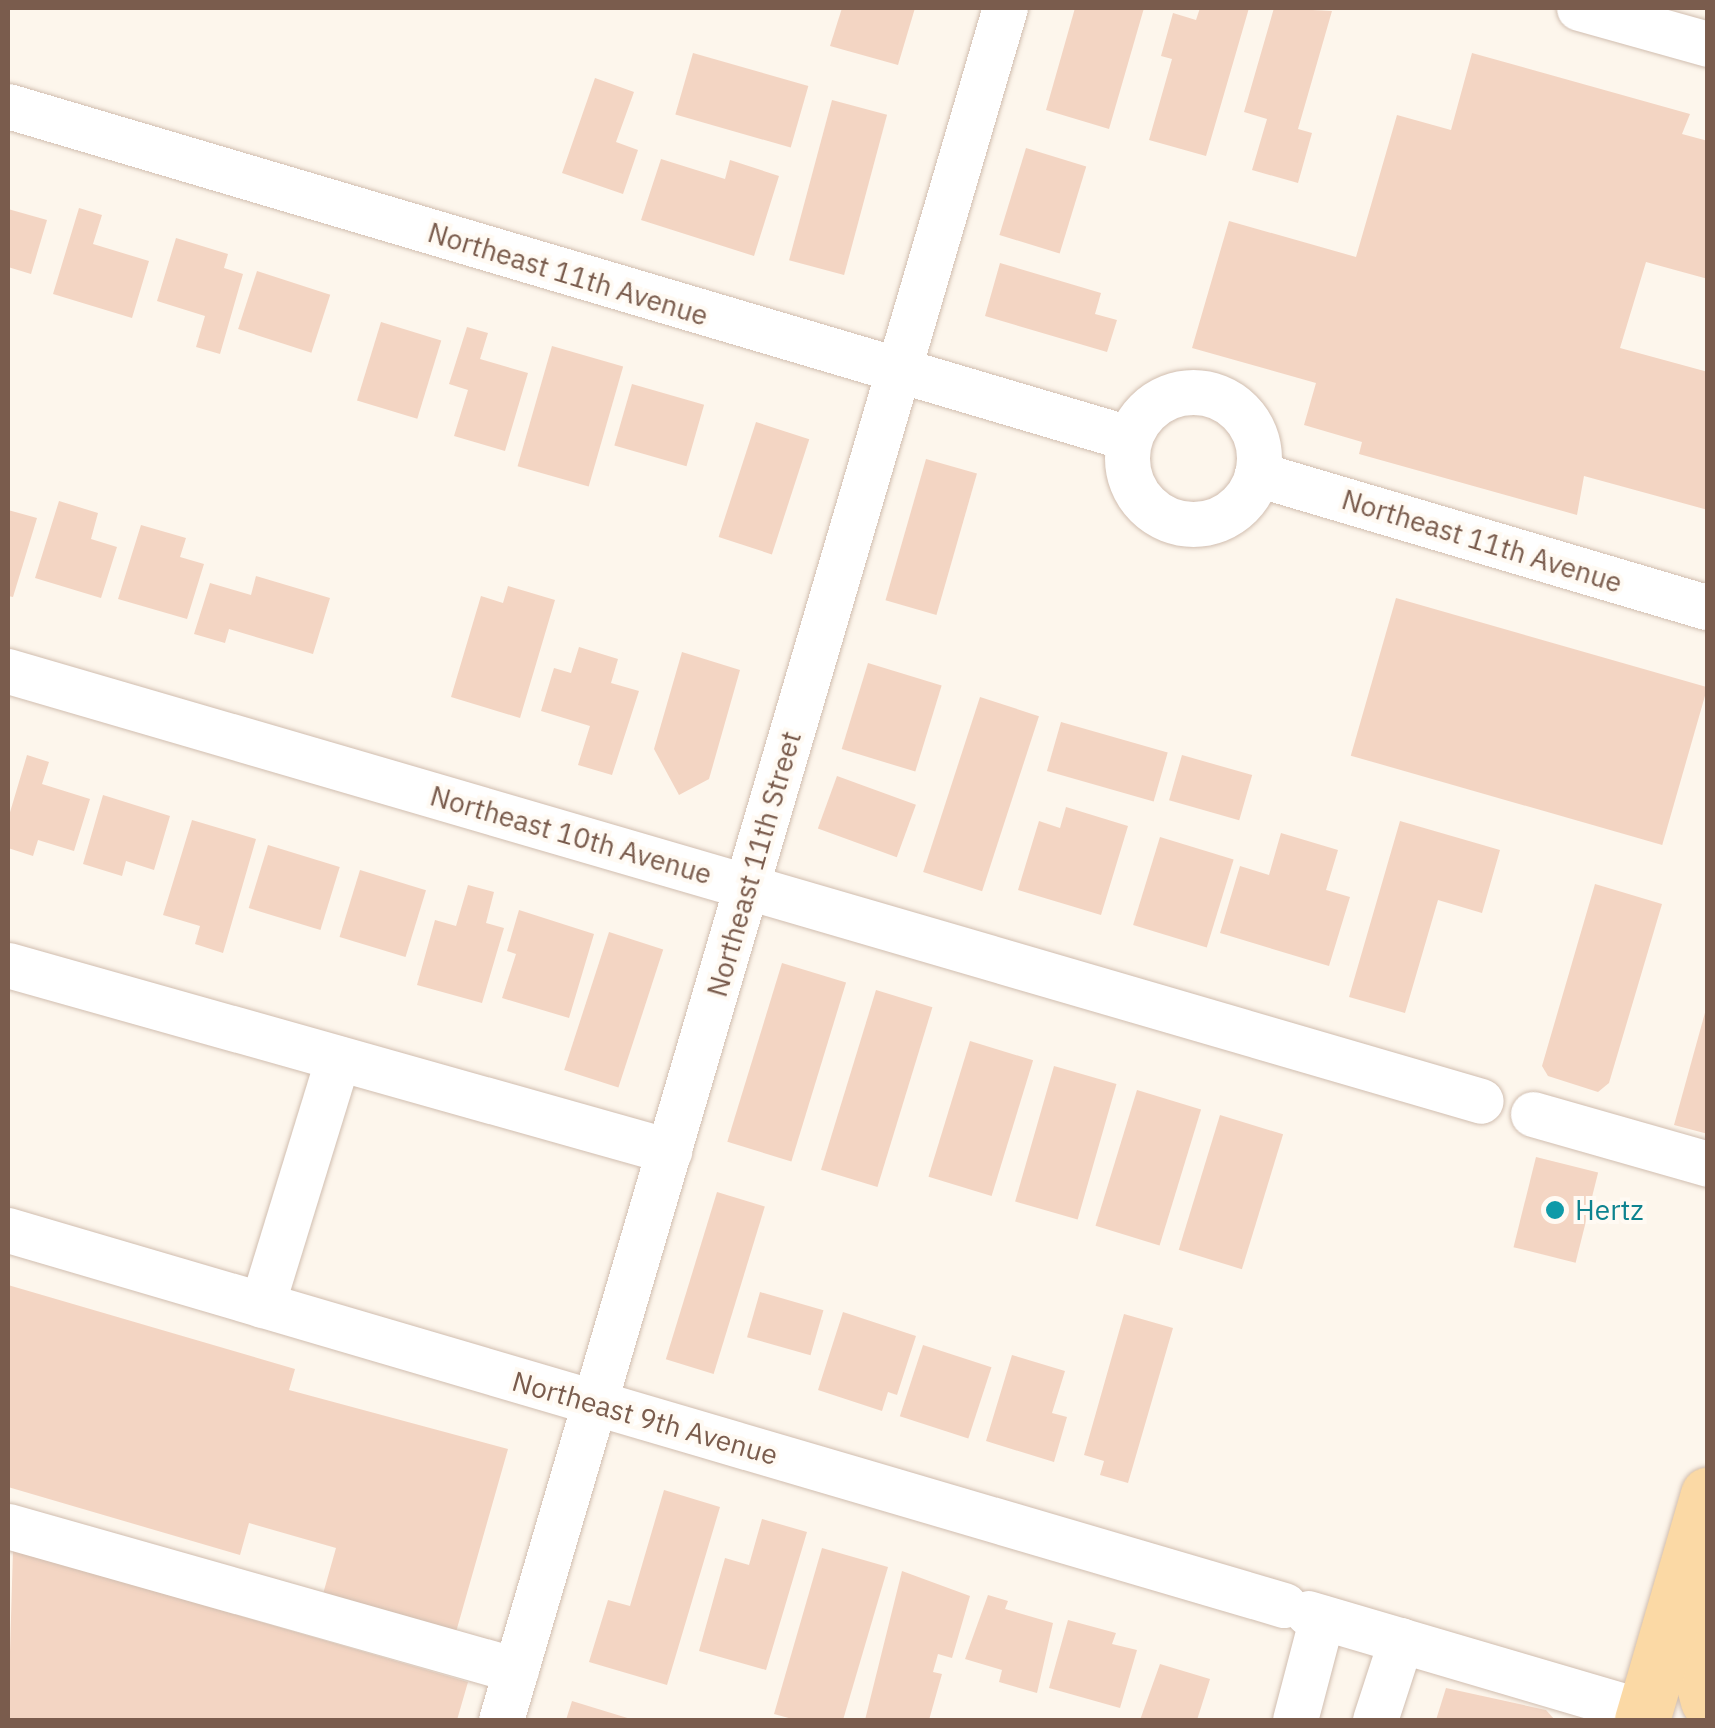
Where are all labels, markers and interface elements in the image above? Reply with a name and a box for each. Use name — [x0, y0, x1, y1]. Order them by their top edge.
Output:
street label: Northeast 11th Avenue — [424, 215, 712, 333]
street label: Northeast 11th Avenue — [1338, 482, 1626, 600]
street label: Northeast 11th Street — [700, 727, 808, 1001]
street label: Northeast 10th Avenue — [426, 779, 716, 891]
place label: Hertz — [1575, 1193, 1643, 1227]
marker: Hertz — [1544, 1199, 1566, 1221]
street label: Northeast 9th Avenue — [508, 1364, 782, 1472]

